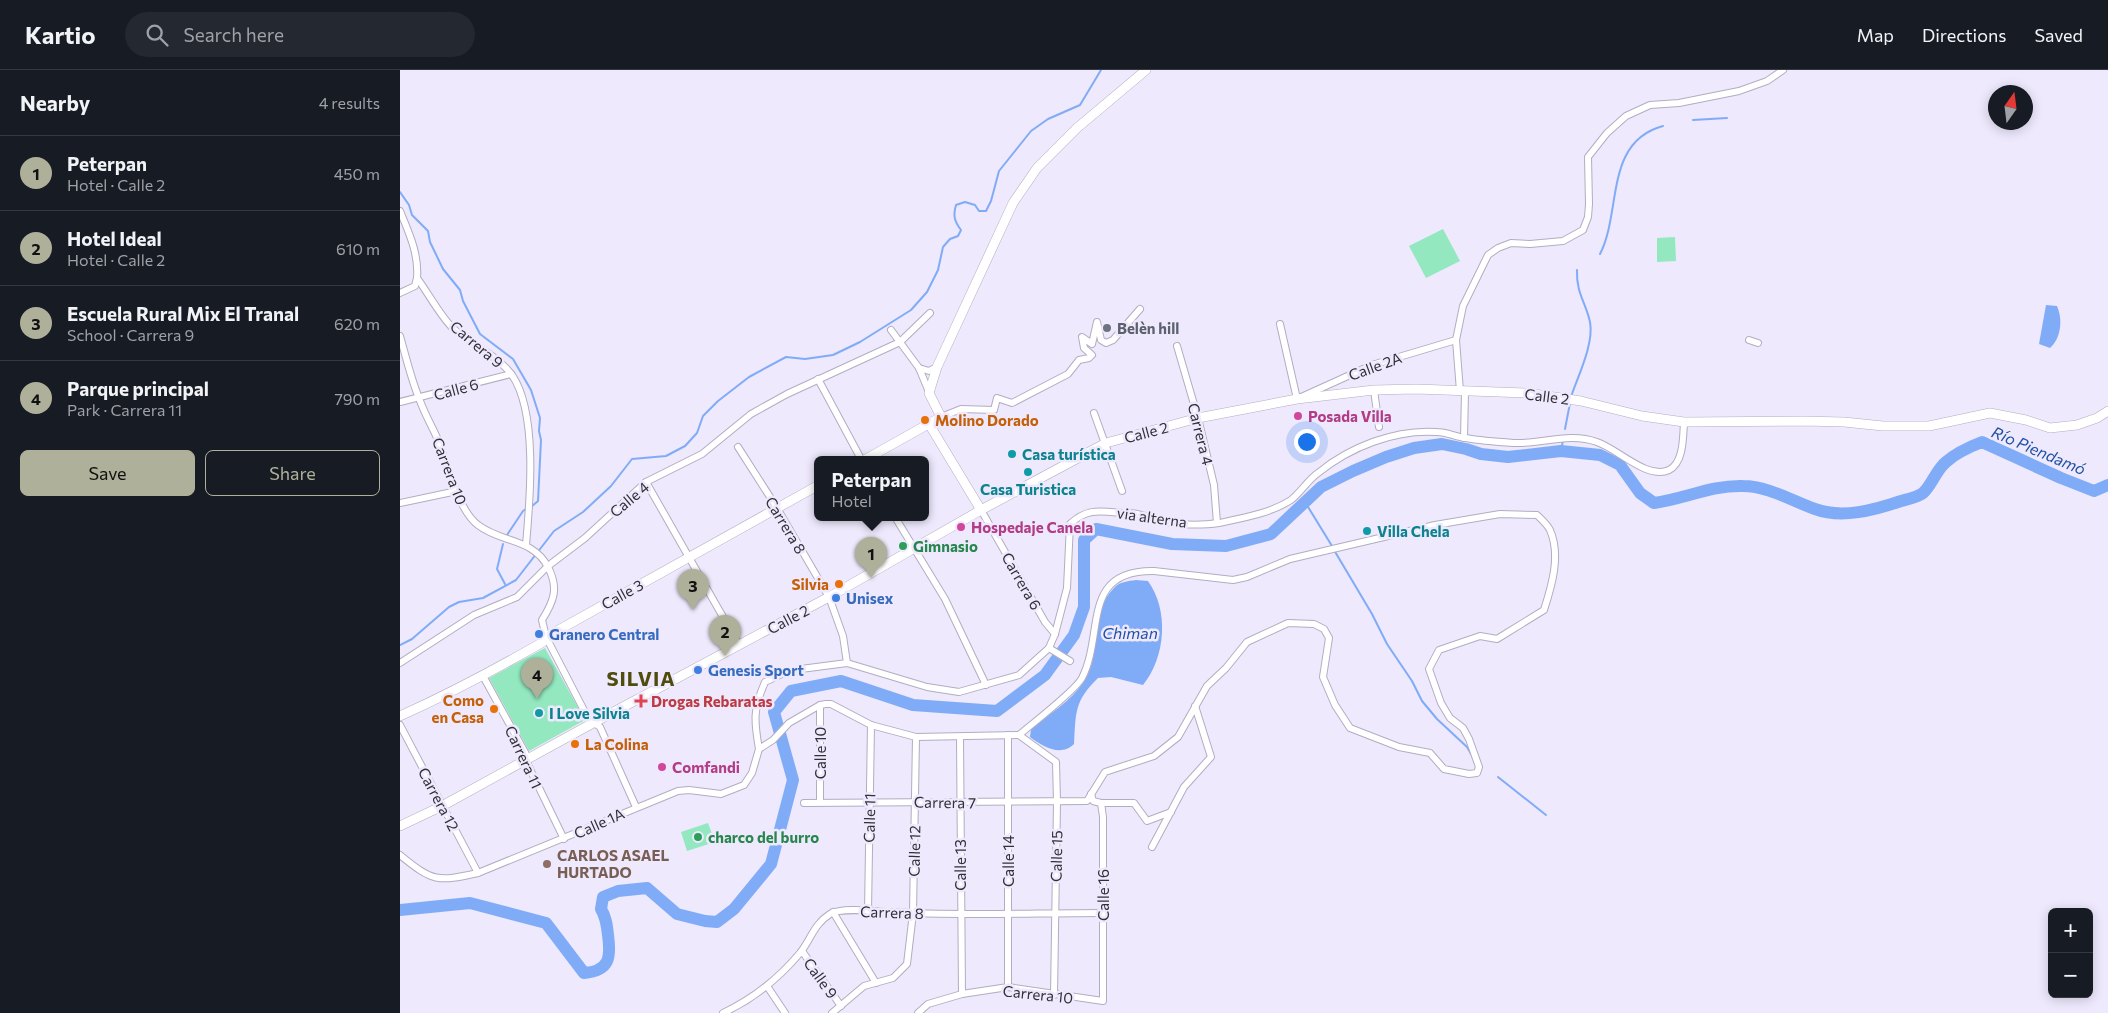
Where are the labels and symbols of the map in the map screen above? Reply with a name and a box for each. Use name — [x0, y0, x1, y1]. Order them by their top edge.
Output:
north arrow — [1988, 85, 2033, 130]
street label: Carrera 9 — [447, 317, 507, 371]
place label: Belèn hill — [1117, 319, 1179, 337]
marker: Belèn hill — [1101, 322, 1113, 334]
street label: Calle 2A — [1346, 348, 1404, 384]
street label: Calle 6 — [432, 374, 480, 404]
street label: Calle 2 — [1524, 384, 1570, 408]
street label: Carrera 4 — [1185, 401, 1217, 467]
place label: Posada Villa — [1308, 407, 1392, 425]
marker: Posada Villa — [1292, 410, 1304, 422]
place label: Molino Dorado — [935, 411, 1039, 429]
marker: Molino Dorado — [919, 414, 931, 426]
street label: Calle 2 — [1122, 418, 1170, 446]
water label: Río Piendamó — [1989, 422, 2089, 479]
your location — [1294, 429, 1320, 455]
street label: Carrera 10 — [429, 435, 471, 507]
place label: Casa turística — [1022, 445, 1116, 463]
marker: Casa turística — [1006, 448, 1018, 460]
marker: Casa Turistica — [1022, 466, 1034, 478]
street label: Calle 4 — [606, 477, 652, 521]
place label: Casa Turistica — [980, 480, 1076, 498]
street label: Carrera 8 — [762, 493, 810, 557]
street label: via alterna — [1116, 503, 1188, 531]
place label: Hospedaje Canela — [971, 518, 1093, 536]
marker: Hospedaje Canela — [955, 521, 967, 533]
place label: Villa Chela — [1377, 522, 1450, 540]
marker: Villa Chela — [1361, 525, 1373, 537]
pin: 1 — [855, 537, 887, 578]
place label: Gimnasio — [913, 537, 978, 555]
marker: Gimnasio — [897, 540, 909, 552]
street label: Carrera 6 — [998, 549, 1046, 613]
pin: 3 — [677, 569, 709, 610]
street label: Calle 3 — [598, 575, 646, 613]
place label: Silvia — [792, 575, 829, 593]
marker: Silvia — [833, 578, 845, 590]
place label: Unisex — [846, 589, 894, 607]
marker: Unisex — [830, 592, 842, 604]
street label: Calle 2 — [764, 601, 812, 637]
pin: 2 — [709, 615, 741, 656]
water label: Chiman — [1102, 623, 1158, 642]
place label: Granero Central — [549, 625, 659, 643]
marker: Granero Central — [533, 628, 545, 640]
pin: 4 — [521, 658, 553, 699]
place label: Genesis Sport — [708, 661, 804, 679]
marker: Genesis Sport — [692, 664, 704, 676]
district label: SILVIA — [606, 666, 676, 690]
place label: Como en Casa — [432, 691, 484, 726]
place label: Drogas Rebaratas — [651, 692, 773, 710]
marker: Drogas Rebaratas — [635, 695, 647, 707]
marker: Como en Casa — [488, 703, 500, 715]
place label: I Love Silvia — [549, 704, 630, 722]
marker: I Love Silvia — [533, 707, 545, 719]
street label: Carrera 11 — [502, 723, 546, 791]
street label: Calle 10 — [811, 727, 829, 779]
place label: La Colina — [585, 735, 649, 753]
marker: La Colina — [569, 738, 581, 750]
place label: Comfandi — [672, 758, 740, 776]
marker: Comfandi — [656, 761, 668, 773]
street label: Carrera 12 — [415, 764, 463, 834]
street label: Carrera 7 — [914, 792, 976, 812]
street label: Calle 11 — [860, 793, 878, 843]
street label: Calle 1A — [571, 804, 627, 842]
street label: Calle 12 — [905, 825, 923, 877]
place label: charco del burro — [708, 828, 819, 846]
street label: Calle 15 — [1047, 830, 1065, 882]
marker: charco del burro — [692, 831, 704, 843]
street label: Calle 14 — [999, 835, 1017, 887]
street label: Calle 13 — [951, 839, 969, 891]
place label: CARLOS ASAEL HURTADO — [557, 846, 669, 881]
marker: CARLOS ASAEL HURTADO — [541, 858, 553, 870]
street label: Calle 16 — [1094, 869, 1112, 921]
street label: Carrera 8 — [860, 902, 924, 922]
street label: Calle 9 — [800, 954, 842, 1002]
street label: Carrera 10 — [1002, 981, 1074, 1007]

